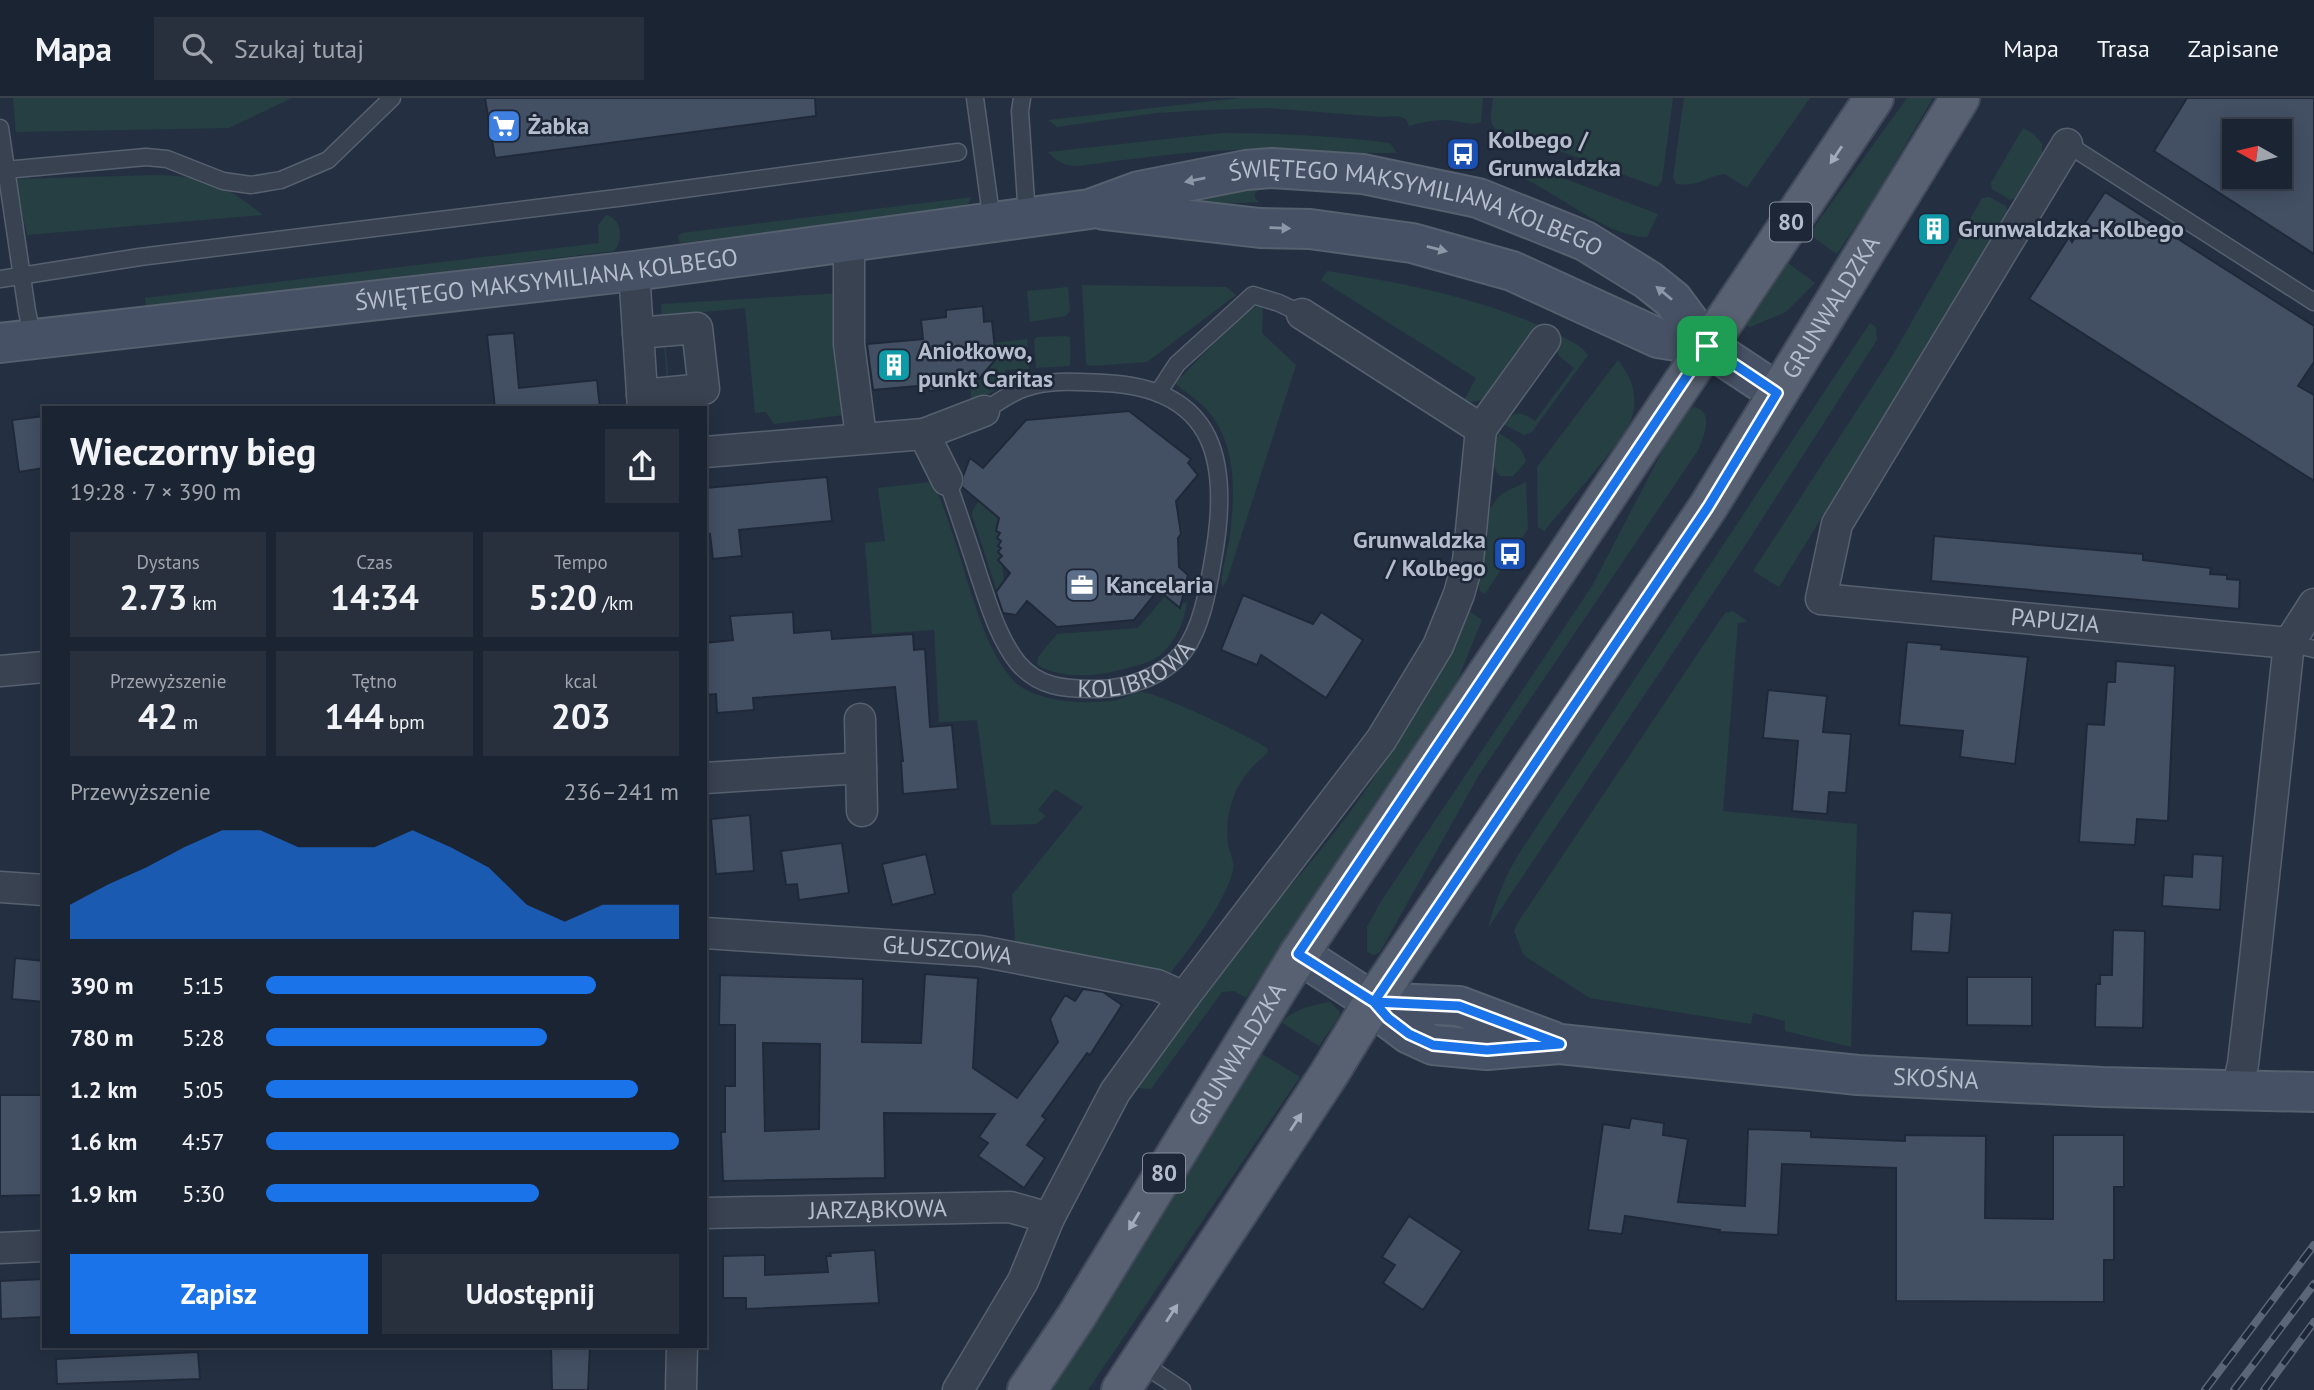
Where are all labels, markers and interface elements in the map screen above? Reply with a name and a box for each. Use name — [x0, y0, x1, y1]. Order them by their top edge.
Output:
search box — [154, 17, 644, 80]
text: Mapa — [35, 27, 112, 70]
icon: search — [178, 29, 216, 67]
text: Szukaj tutaj — [234, 32, 364, 65]
text: Mapa — [2003, 33, 2059, 64]
text: Trasa — [2097, 33, 2150, 64]
text: Zapisane — [2188, 33, 2279, 64]
supermarket icon: Żabka — [485, 107, 523, 145]
place label: Żabka — [528, 110, 589, 141]
north arrow — [2222, 119, 2292, 189]
map controls — [2222, 119, 2292, 189]
place label: Kolbego / Grunwaldzka — [1488, 124, 1621, 183]
bus stop icon: Kolbego / Grunwaldzka — [1444, 135, 1482, 173]
one-way arrow — [1830, 145, 1843, 165]
street label: ŚWIĘTEGO MAKSYMILIANA KOLBEGO — [1226, 152, 1609, 263]
one-way arrow — [1184, 175, 1206, 186]
road number: 80 — [1770, 203, 1812, 242]
building icon: Grunwaldzka-Kolbego — [1915, 210, 1953, 248]
place label: Grunwaldzka-Kolbego — [1958, 213, 2184, 244]
one-way arrow — [1269, 223, 1291, 234]
street label: GRUNWALDZKA — [1775, 230, 1886, 384]
street label: ŚWIĘTEGO MAKSYMILIANA KOLBEGO — [353, 241, 740, 318]
one-way arrow — [1426, 244, 1448, 255]
one-way arrow — [1655, 285, 1673, 301]
pin — [1677, 316, 1737, 376]
icon: arrive — [1688, 327, 1726, 365]
place label: Aniołkowo, punkt Caritas — [918, 335, 1053, 394]
building icon: Aniołkowo, punkt Caritas — [875, 346, 913, 384]
text: Wieczorny bieg — [70, 426, 316, 475]
button: share — [605, 429, 679, 503]
text: 19:28 · 7 × 390 m — [70, 477, 241, 506]
place label: Grunwaldzka / Kolbego — [1353, 524, 1486, 583]
bus stop icon: Grunwaldzka / Kolbego — [1491, 535, 1529, 573]
text: Dystans — [137, 550, 200, 574]
text: Czas — [356, 550, 393, 574]
text: Tempo — [554, 550, 608, 574]
office icon: Kancelaria — [1063, 566, 1101, 604]
place label: Kancelaria — [1106, 569, 1213, 600]
text: 2.73 — [119, 574, 187, 620]
text: 14:34 — [330, 574, 419, 620]
text: 5:20 — [528, 574, 597, 620]
text: km — [187, 591, 217, 615]
text: /km — [597, 591, 633, 615]
street label: PAPUZIA — [2009, 601, 2101, 640]
street label: KOLIBROWA — [1077, 635, 1201, 704]
text: Przewyższenie — [110, 669, 226, 693]
text: Tętno — [352, 669, 397, 693]
text: kcal — [565, 669, 597, 693]
text: 42 — [138, 693, 178, 739]
text: 144 — [324, 693, 384, 739]
text: 203 — [551, 693, 611, 739]
text: m — [178, 710, 198, 734]
text: bpm — [384, 710, 425, 734]
text: Przewyższenie — [70, 777, 211, 806]
text: 236–241 m — [564, 777, 679, 806]
street label: GŁUSZCOWA — [881, 929, 1015, 972]
text: 390 m — [70, 971, 133, 1000]
text: 5:15 — [182, 971, 225, 1000]
street label: GRUNWALDZKA — [1181, 977, 1293, 1132]
text: 780 m — [70, 1023, 133, 1052]
text: 5:28 — [182, 1023, 225, 1052]
street label: SKOŚNA — [1892, 1061, 1979, 1096]
text: 1.2 km — [70, 1075, 137, 1104]
text: 5:05 — [182, 1075, 225, 1104]
one-way arrow — [1290, 1112, 1303, 1132]
text: 1.6 km — [70, 1127, 137, 1156]
text: 4:57 — [182, 1127, 225, 1156]
road number: 80 — [1143, 1154, 1185, 1192]
text: 1.9 km — [70, 1179, 137, 1208]
text: 5:30 — [182, 1179, 225, 1208]
street label: JARZĄBKOWA — [808, 1192, 947, 1226]
one-way arrow — [1128, 1211, 1141, 1230]
button: Zapisz — [70, 1254, 368, 1334]
button: Udostępnij — [382, 1254, 679, 1334]
one-way arrow — [1165, 1303, 1178, 1322]

